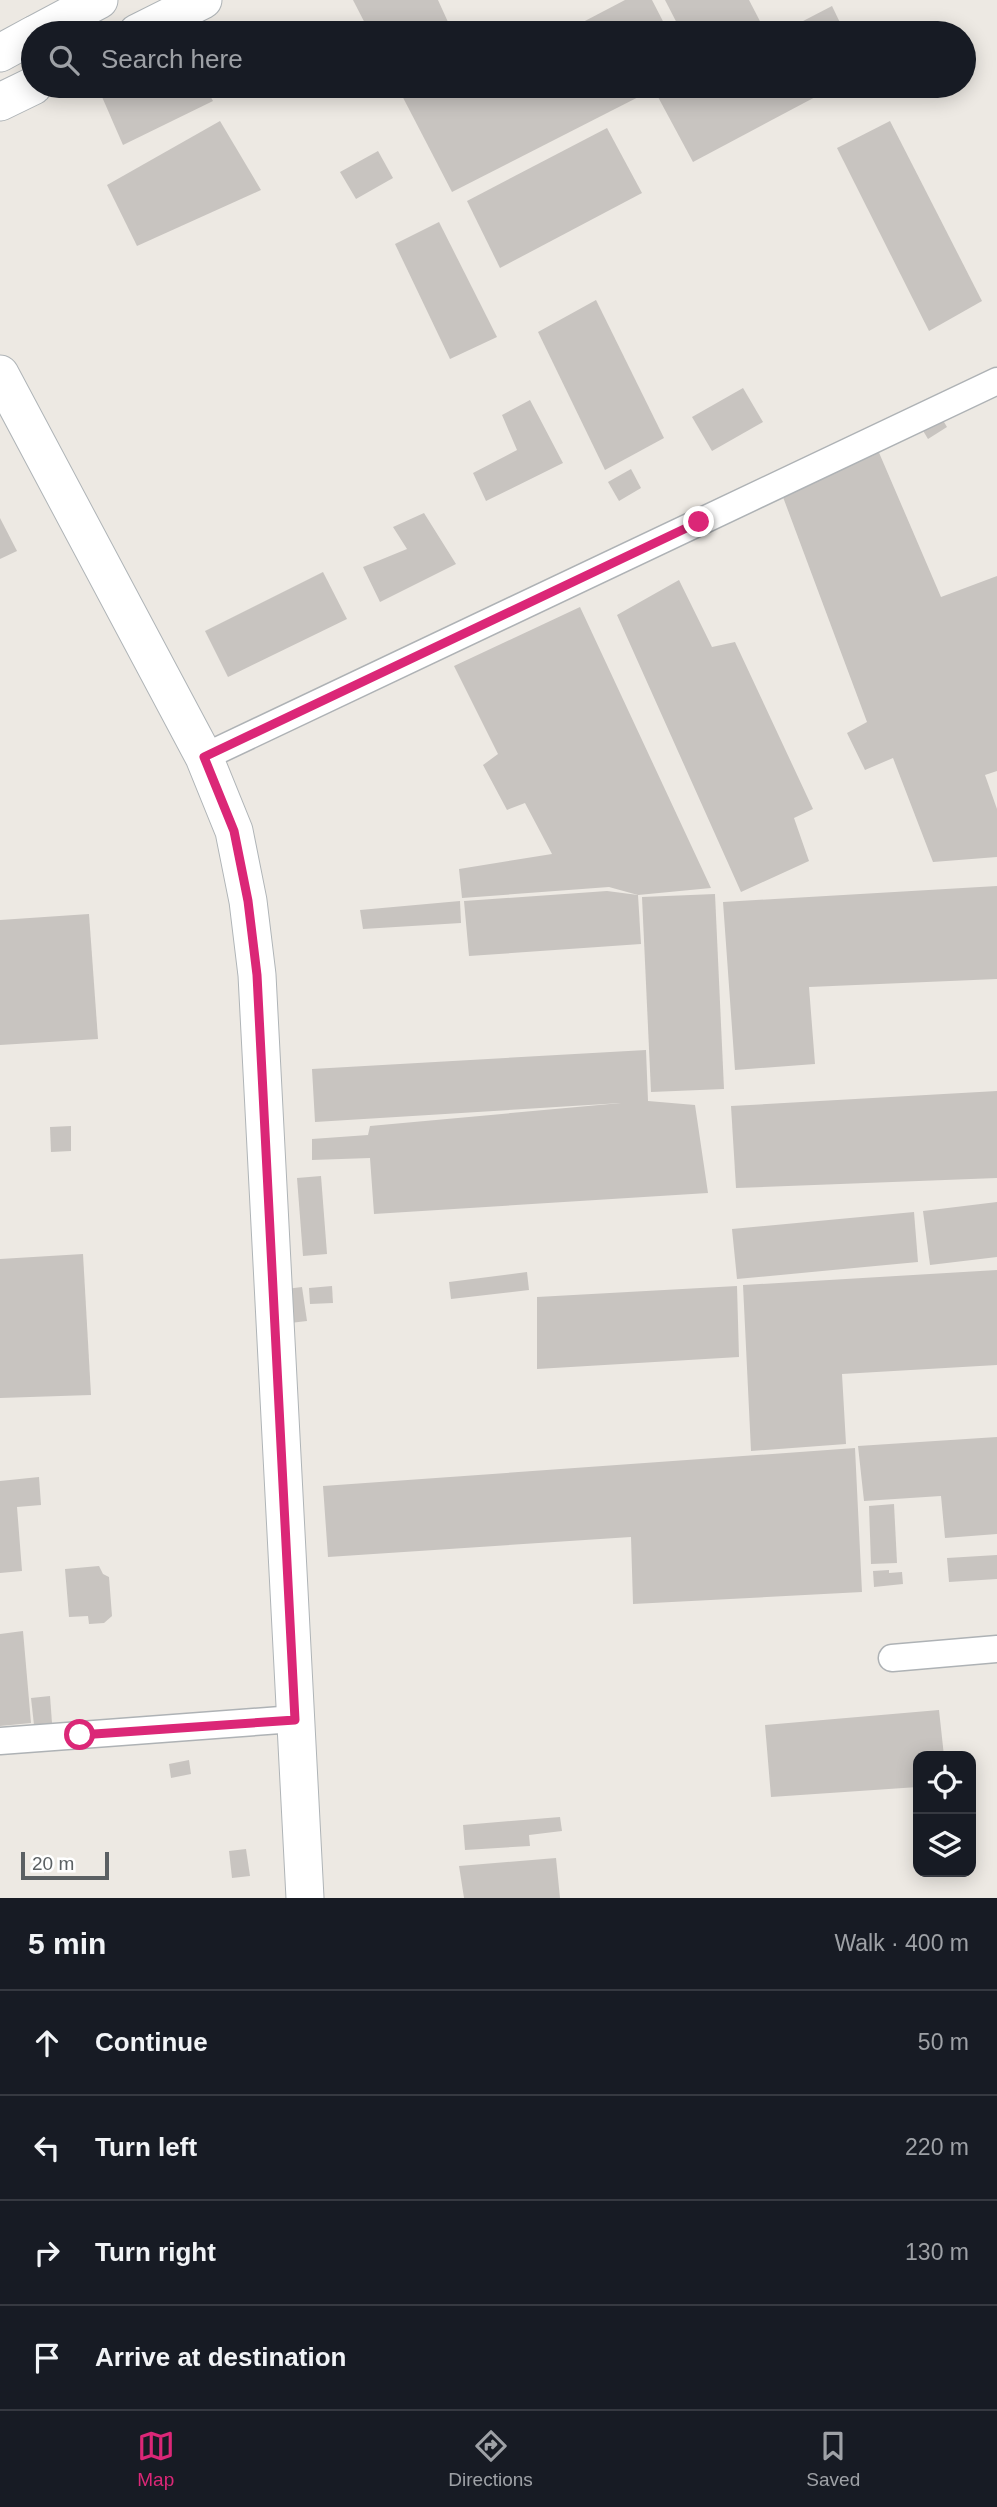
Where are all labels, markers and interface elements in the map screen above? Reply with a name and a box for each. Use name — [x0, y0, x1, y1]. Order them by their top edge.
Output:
search box — [21, 21, 976, 98]
icon: search — [45, 41, 83, 79]
text: Search here — [101, 44, 243, 74]
route end — [683, 506, 714, 537]
route start — [64, 1719, 95, 1750]
map controls — [913, 1751, 976, 1877]
button: locate — [913, 1751, 976, 1814]
button: layers — [913, 1814, 976, 1877]
scale bar — [21, 1849, 108, 1881]
text: 20 m — [32, 1853, 74, 1874]
text: 5 min — [28, 1927, 106, 1960]
text: Walk · 400 m — [834, 1930, 969, 1956]
icon: ahead — [28, 2024, 66, 2062]
text: Continue — [95, 2027, 208, 2057]
text: 50 m — [918, 2029, 969, 2055]
icon: left — [28, 2129, 66, 2167]
text: Turn left — [95, 2132, 197, 2162]
text: 220 m — [905, 2134, 969, 2160]
icon: right — [28, 2234, 66, 2272]
text: Turn right — [95, 2237, 216, 2267]
text: 130 m — [905, 2239, 969, 2265]
icon: arrive — [28, 2339, 66, 2377]
text: Arrive at destination — [95, 2342, 346, 2372]
tab: Map — [137, 2427, 175, 2491]
tab: Directions — [448, 2427, 533, 2491]
tab: Saved — [806, 2427, 860, 2491]

